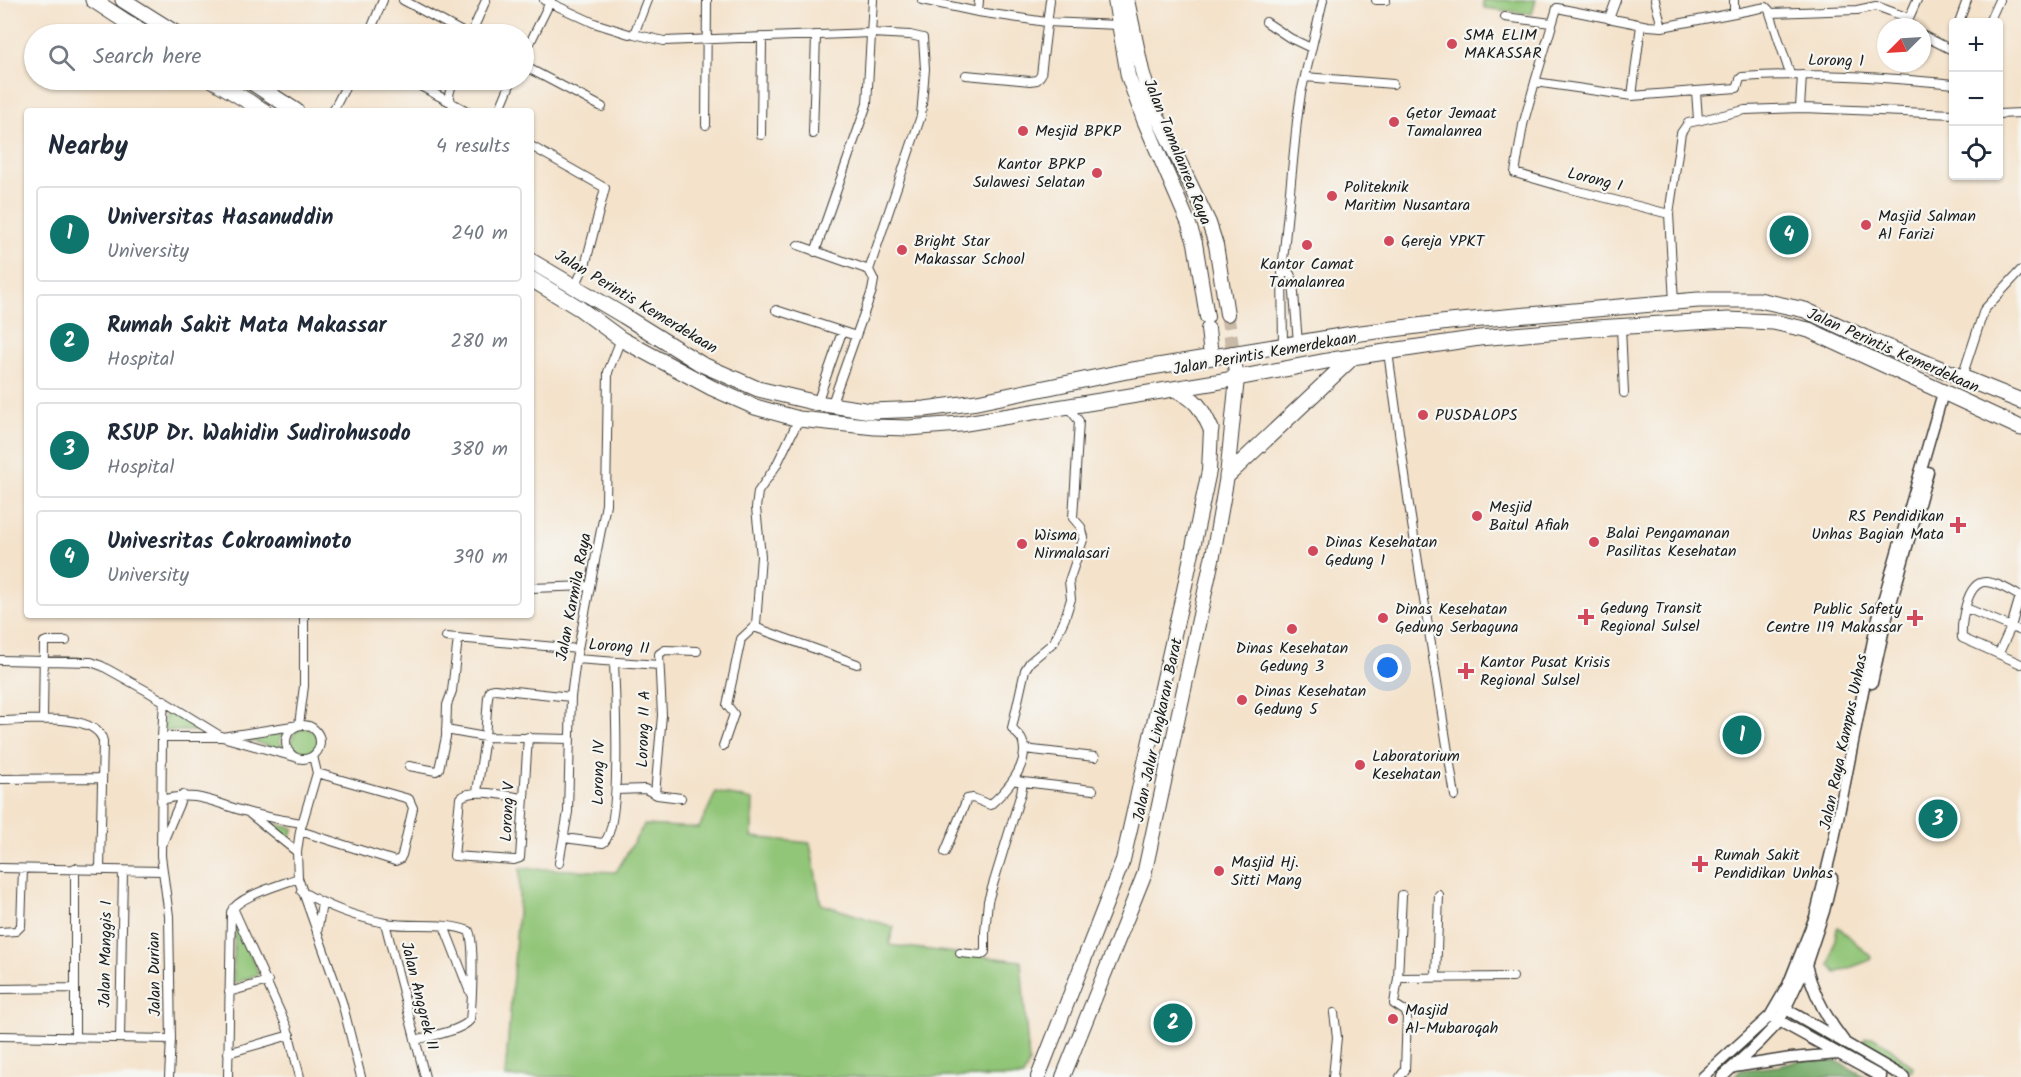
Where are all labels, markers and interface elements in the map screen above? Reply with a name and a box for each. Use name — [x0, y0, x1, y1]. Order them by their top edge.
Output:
north arrow — [1877, 18, 1931, 72]
map controls — [1949, 18, 2003, 180]
button: + — [1949, 18, 2003, 72]
place label: SMA ELIM MAKASSAR — [1464, 23, 1542, 66]
search box — [24, 24, 534, 90]
marker: SMA ELIM MAKASSAR — [1445, 37, 1459, 51]
text: Search here — [93, 40, 201, 75]
icon: search — [45, 41, 78, 74]
street label: Lorong 1 — [1808, 48, 1864, 74]
button: − — [1949, 72, 2003, 126]
street label: Jalan Tamalanrea Raya — [1136, 75, 1218, 229]
place label: Getor Jemaat Tamalanrea — [1406, 101, 1498, 144]
marker: Getor Jemaat Tamalanrea — [1387, 115, 1401, 129]
place label: Mesjid BPKP — [1035, 119, 1121, 144]
marker: Mesjid BPKP — [1016, 124, 1030, 138]
text: Nearby — [48, 126, 128, 168]
button: locate — [1949, 126, 2003, 180]
text: 4 results — [436, 131, 510, 163]
place label: Kantor BPKP Sulawesi Selatan — [973, 152, 1085, 195]
street label: Lorong I — [1565, 161, 1625, 199]
marker: Kantor BPKP Sulawesi Selatan — [1090, 166, 1104, 180]
place label: Politeknik Maritim Nusantara — [1344, 175, 1470, 218]
marker: Politeknik Maritim Nusantara — [1325, 189, 1339, 203]
text: Universitas Hasanuddin — [107, 201, 333, 236]
place label: Masjid Salman Al Farizi — [1878, 204, 1976, 247]
pin: 4 — [1770, 212, 1808, 258]
text: 1 — [66, 218, 73, 250]
text: 240 m — [451, 218, 508, 250]
marker: Masjid Salman Al Farizi — [1859, 218, 1873, 232]
place label: Bright Star Makassar School — [914, 229, 1025, 272]
place label: Gereja YPKT — [1401, 229, 1486, 254]
marker: Gereja YPKT — [1382, 234, 1396, 248]
text: University — [107, 236, 189, 268]
marker: Kantor Camat Tamalanrea — [1300, 238, 1314, 252]
street label: Jalan Perintis Kemerdekaan — [550, 243, 722, 361]
marker: Bright Star Makassar School — [895, 243, 909, 257]
place label: Kantor Camat Tamalanrea — [1260, 252, 1355, 295]
street label: Jalan Perintis Kemerdekaan — [1803, 302, 1983, 400]
text: Rumah Sakit Mata Makassar — [107, 309, 386, 344]
text: 2 — [64, 326, 75, 358]
text: 280 m — [450, 326, 508, 358]
street label: Jalan Perintis Kemerdekaan — [1171, 326, 1359, 382]
text: Hospital — [107, 344, 174, 376]
place label: PUSDALOPS — [1435, 403, 1518, 428]
marker: PUSDALOPS — [1416, 408, 1430, 422]
text: RSUP Dr. Wahidin Sudirohusodo — [107, 417, 411, 452]
text: 3 — [64, 434, 75, 466]
text: 380 m — [451, 434, 508, 466]
text: Hospital — [107, 452, 174, 484]
place label: Mesjid Baitul Afiah — [1489, 495, 1569, 538]
place label: RS Pendidikan Unhas Bagian Mata — [1811, 504, 1944, 547]
marker: Mesjid Baitul Afiah — [1470, 509, 1484, 523]
marker: RS Pendidikan Unhas Bagian Mata — [1949, 516, 1967, 534]
place label: Balai Pengamanan Pasilitas Kesehatan — [1606, 521, 1736, 564]
place label: Wisma Nirmalasari — [1034, 523, 1110, 566]
text: Univesritas Cokroaminoto — [107, 525, 351, 560]
place label: Dinas Kesehatan Gedung 1 — [1325, 530, 1437, 573]
street label: Jalan Karmila Raya — [549, 531, 599, 663]
marker: Balai Pengamanan Pasilitas Kesehatan — [1587, 535, 1601, 549]
marker: Wisma Nirmalasari — [1015, 537, 1029, 551]
text: 4 — [64, 542, 75, 574]
text: 390 m — [453, 542, 508, 574]
marker: Dinas Kesehatan Gedung 1 — [1306, 544, 1320, 558]
text: University — [107, 560, 189, 592]
place label: Gedung Transit Regional Sulsel — [1600, 596, 1703, 639]
place label: Dinas Kesehatan Gedung Serbaguna — [1395, 597, 1518, 640]
place label: Public Safety Centre 119 Makassar — [1766, 597, 1904, 640]
marker: Gedung Transit Regional Sulsel — [1577, 608, 1595, 626]
marker: Public Safety Centre 119 Makassar — [1906, 609, 1924, 627]
marker: Dinas Kesehatan Gedung Serbaguna — [1376, 611, 1390, 625]
marker: Dinas Kesehatan Gedung 3 — [1285, 622, 1299, 636]
street label: Lorong II — [588, 632, 650, 662]
street label: Jalan Jalur Lingkaran Barat — [1126, 635, 1190, 824]
place label: Dinas Kesehatan Gedung 3 — [1236, 636, 1348, 679]
place label: Kantor Pusat Krisis Regional Sulsel — [1480, 650, 1610, 693]
street label: Jalan Raya Kampus Unhas — [1813, 652, 1875, 832]
your location — [1373, 653, 1402, 682]
marker: Kantor Pusat Krisis Regional Sulsel — [1457, 662, 1475, 680]
place label: Dinas Kesehatan Gedung 5 — [1254, 679, 1366, 722]
street label: Lorong II A — [630, 690, 658, 768]
marker: Dinas Kesehatan Gedung 5 — [1235, 693, 1249, 707]
pin: 1 — [1722, 712, 1762, 758]
street label: Lorong IV — [586, 739, 612, 805]
place label: Laboratorium Kesehatan — [1372, 744, 1460, 787]
marker: Laboratorium Kesehatan — [1353, 758, 1367, 772]
street label: Lorong V — [494, 780, 522, 842]
pin: 3 — [1918, 796, 1958, 842]
place label: Rumah Sakit Pendidikan Unhas — [1714, 843, 1833, 886]
place label: Masjid Hj. Sitti Mang — [1231, 850, 1302, 893]
marker: Rumah Sakit Pendidikan Unhas — [1691, 855, 1709, 873]
marker: Masjid Hj. Sitti Mang — [1212, 864, 1226, 878]
street label: Jalan Manggis I — [93, 900, 119, 1008]
street label: Jalan Durian — [142, 932, 168, 1016]
street label: Jalan Anggrek II — [393, 939, 445, 1053]
place label: Masjid Al-Mubaroqah — [1405, 998, 1498, 1041]
pin: 2 — [1154, 1000, 1192, 1046]
marker: Masjid Al-Mubaroqah — [1386, 1012, 1400, 1026]

